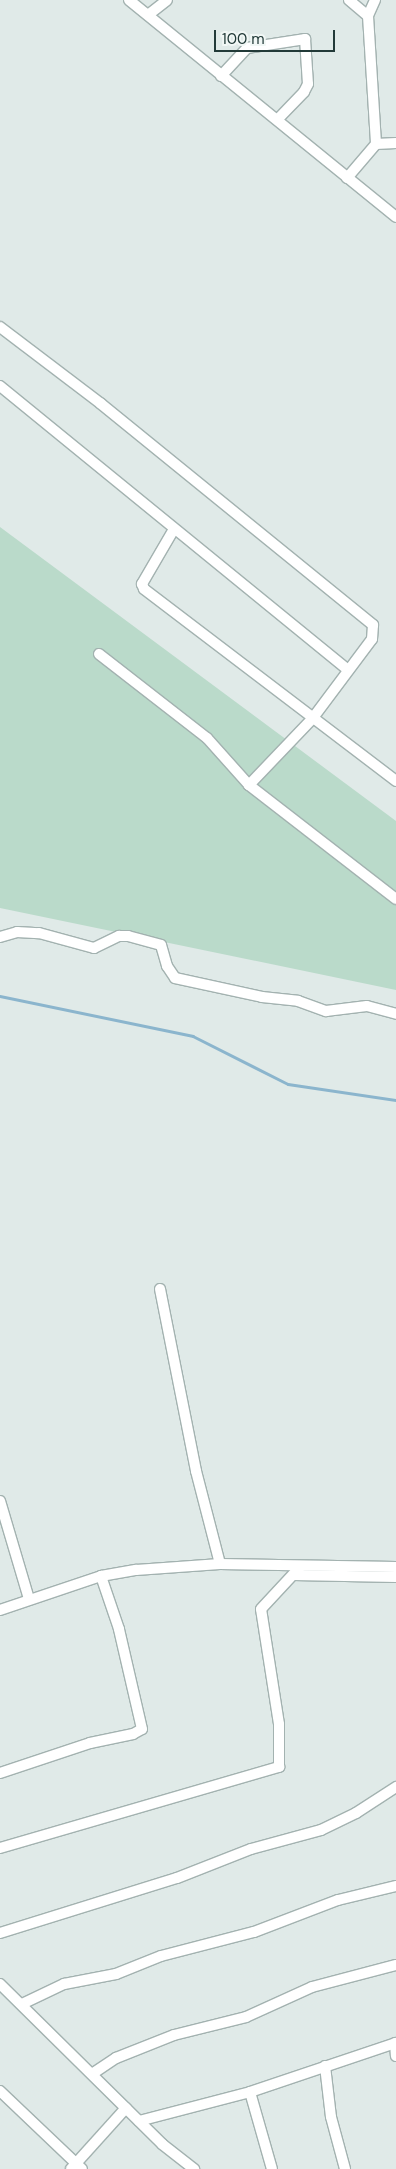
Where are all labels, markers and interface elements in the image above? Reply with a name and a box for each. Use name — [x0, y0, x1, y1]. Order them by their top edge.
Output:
scale bar — [216, 20, 337, 52]
text: 100 m — [222, 29, 265, 49]

